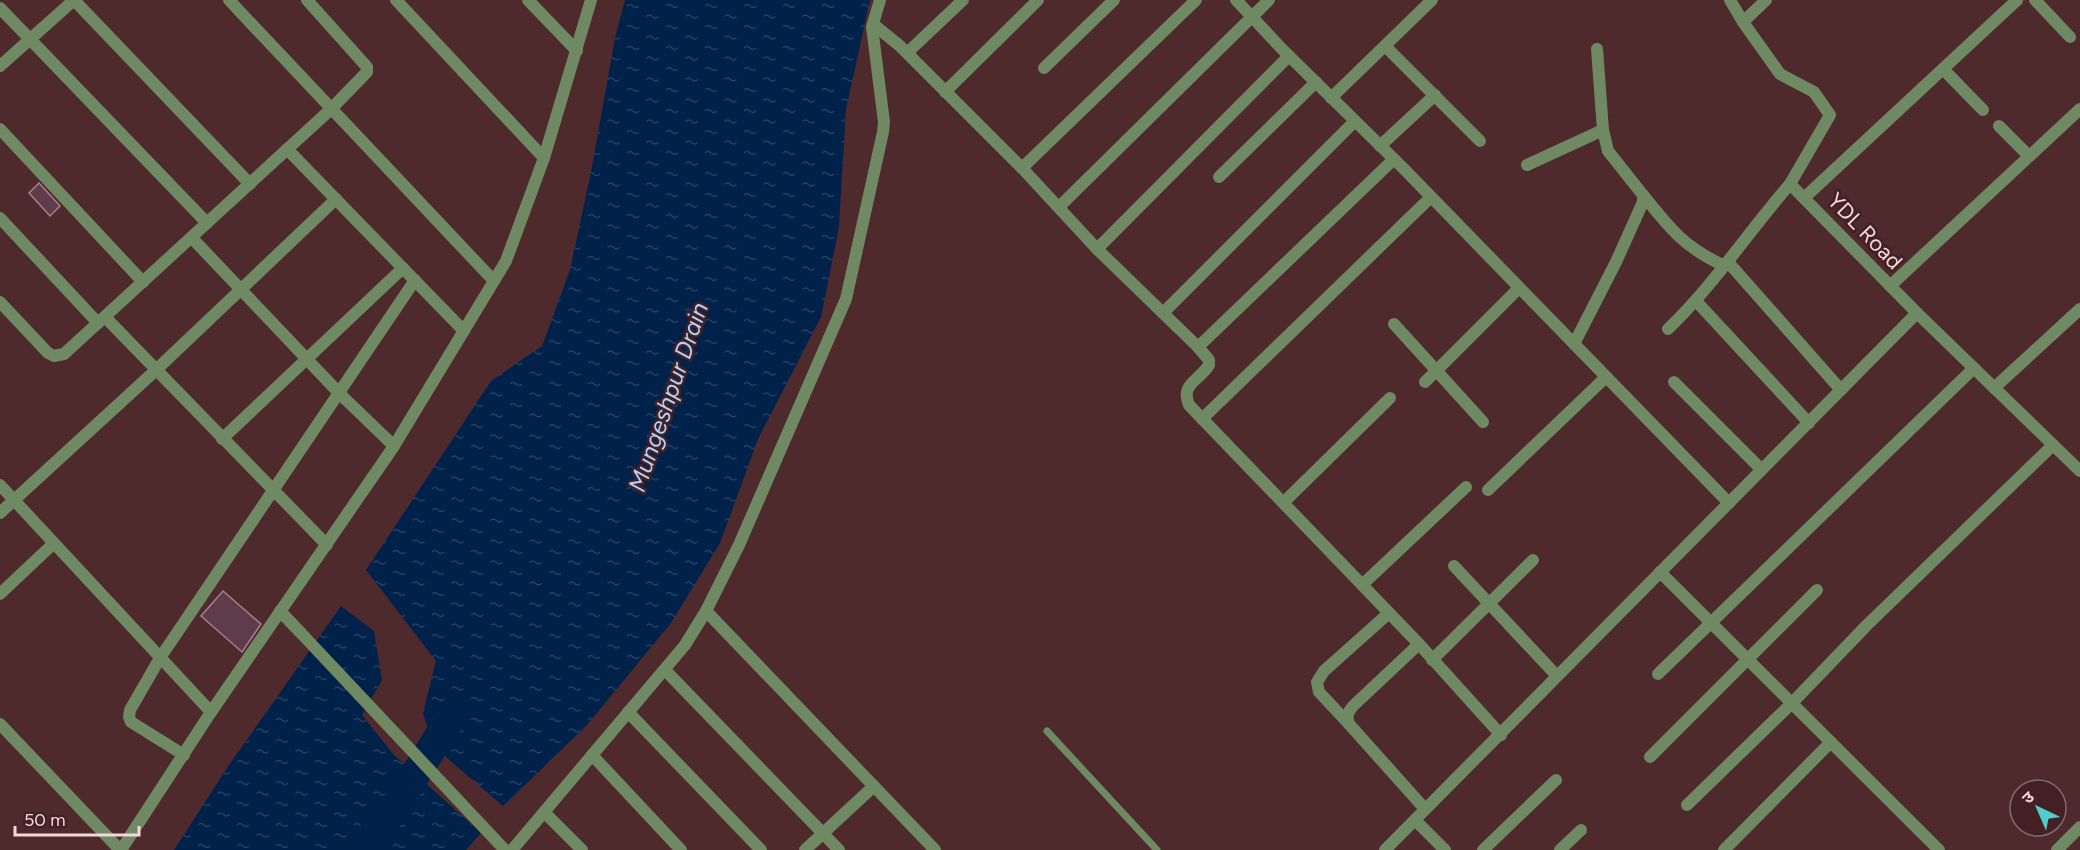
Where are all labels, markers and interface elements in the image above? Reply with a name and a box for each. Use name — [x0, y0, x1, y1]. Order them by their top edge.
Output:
street label: YDL Road — [1822, 187, 1908, 275]
water label: Mungeshpur Drain — [622, 298, 714, 496]
north arrow — [2008, 778, 2068, 838]
text: उ — [2018, 787, 2038, 808]
scale bar — [15, 799, 140, 837]
text: 50 m — [24, 809, 66, 831]

